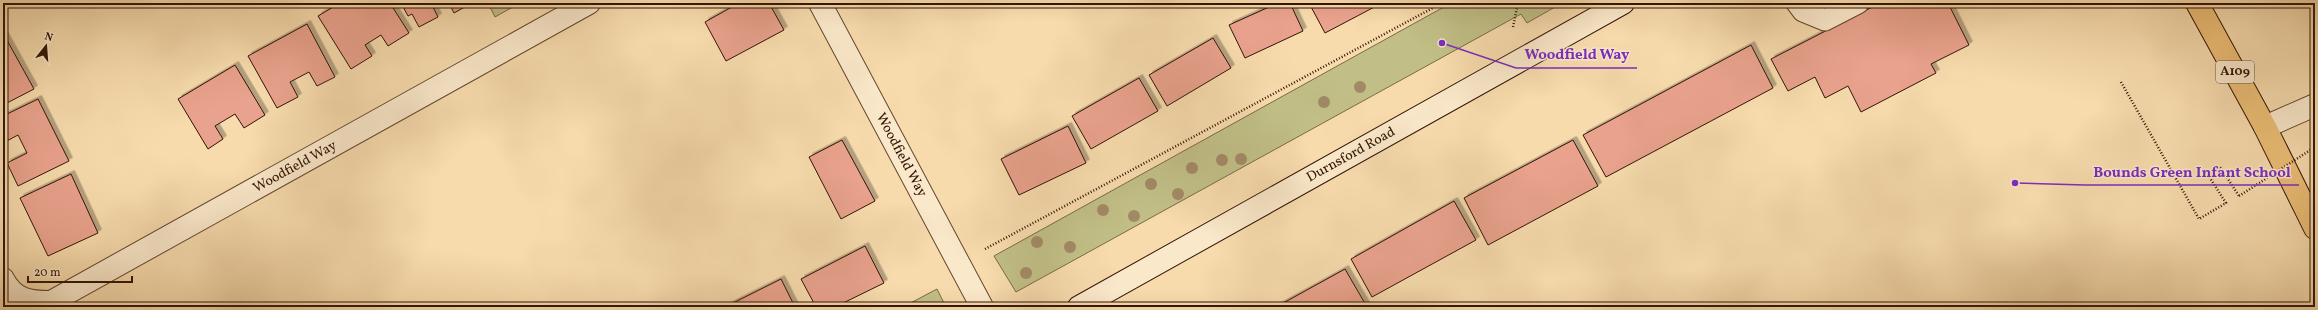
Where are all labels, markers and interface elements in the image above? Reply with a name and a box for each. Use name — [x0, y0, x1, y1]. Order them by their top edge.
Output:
north arrow — [26, 26, 66, 66]
text: N — [42, 30, 55, 46]
callout: Woodfield Way — [1516, 41, 1637, 68]
text: Woodfield Way — [1524, 45, 1630, 66]
road number: A109 — [2216, 61, 2254, 83]
street label: Woodfield Way — [871, 110, 931, 201]
street label: Durnsford Road — [1303, 123, 1399, 187]
street label: Woodfield Way — [250, 136, 341, 198]
callout: Bounds Green Infant School — [2085, 158, 2299, 185]
text: Bounds Green Infant School — [2093, 163, 2291, 184]
scale bar — [28, 258, 132, 284]
text: 20 m — [34, 265, 61, 281]

